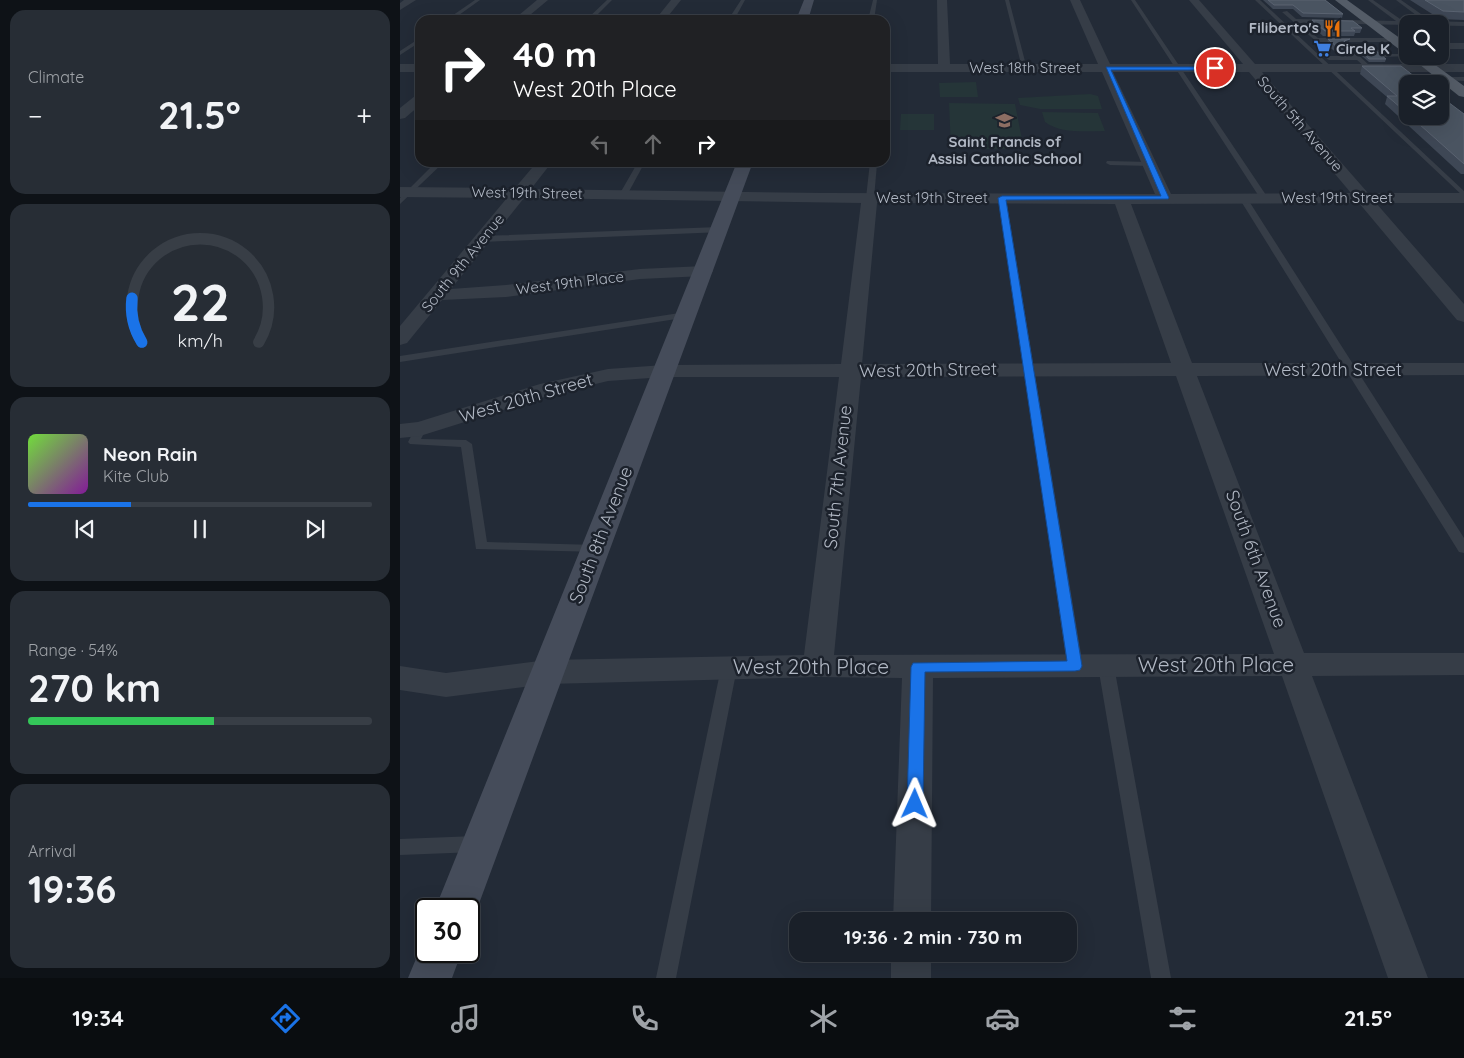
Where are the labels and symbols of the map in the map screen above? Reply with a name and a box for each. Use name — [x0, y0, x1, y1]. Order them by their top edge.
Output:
place label: Filiberto's — [1249, 18, 1319, 37]
restaurant icon: Filiberto's — [1323, 18, 1343, 38]
supermarket icon: Circle K — [1312, 39, 1332, 59]
place label: Circle K — [1336, 39, 1390, 58]
pin — [1194, 47, 1236, 89]
street label: West 18th Street — [969, 58, 1081, 77]
street label: South 5th Avenue — [1254, 72, 1347, 176]
school or university icon: Saint Francis of Assisi Catholic School — [995, 111, 1015, 131]
place label: Saint Francis of Assisi Catholic School — [928, 132, 1082, 168]
street label: West 19th Street — [471, 182, 583, 203]
street label: West 19th Street — [876, 188, 988, 207]
street label: West 19th Street — [1281, 188, 1393, 207]
street label: South 9th Avenue — [417, 210, 508, 316]
street label: West 19th Place — [515, 266, 625, 299]
street label: West 20th Street — [859, 357, 997, 382]
street label: West 20th Street — [1264, 358, 1402, 381]
street label: West 20th Street — [456, 367, 595, 428]
street label: South 7th Avenue — [819, 404, 856, 550]
street label: South 8th Avenue — [564, 463, 637, 607]
street label: South 6th Avenue — [1221, 487, 1292, 631]
street label: West 20th Place — [1138, 651, 1294, 677]
street label: West 20th Place — [733, 653, 889, 679]
position arrow — [888, 777, 940, 829]
speed limit sign: 30 — [415, 898, 480, 963]

